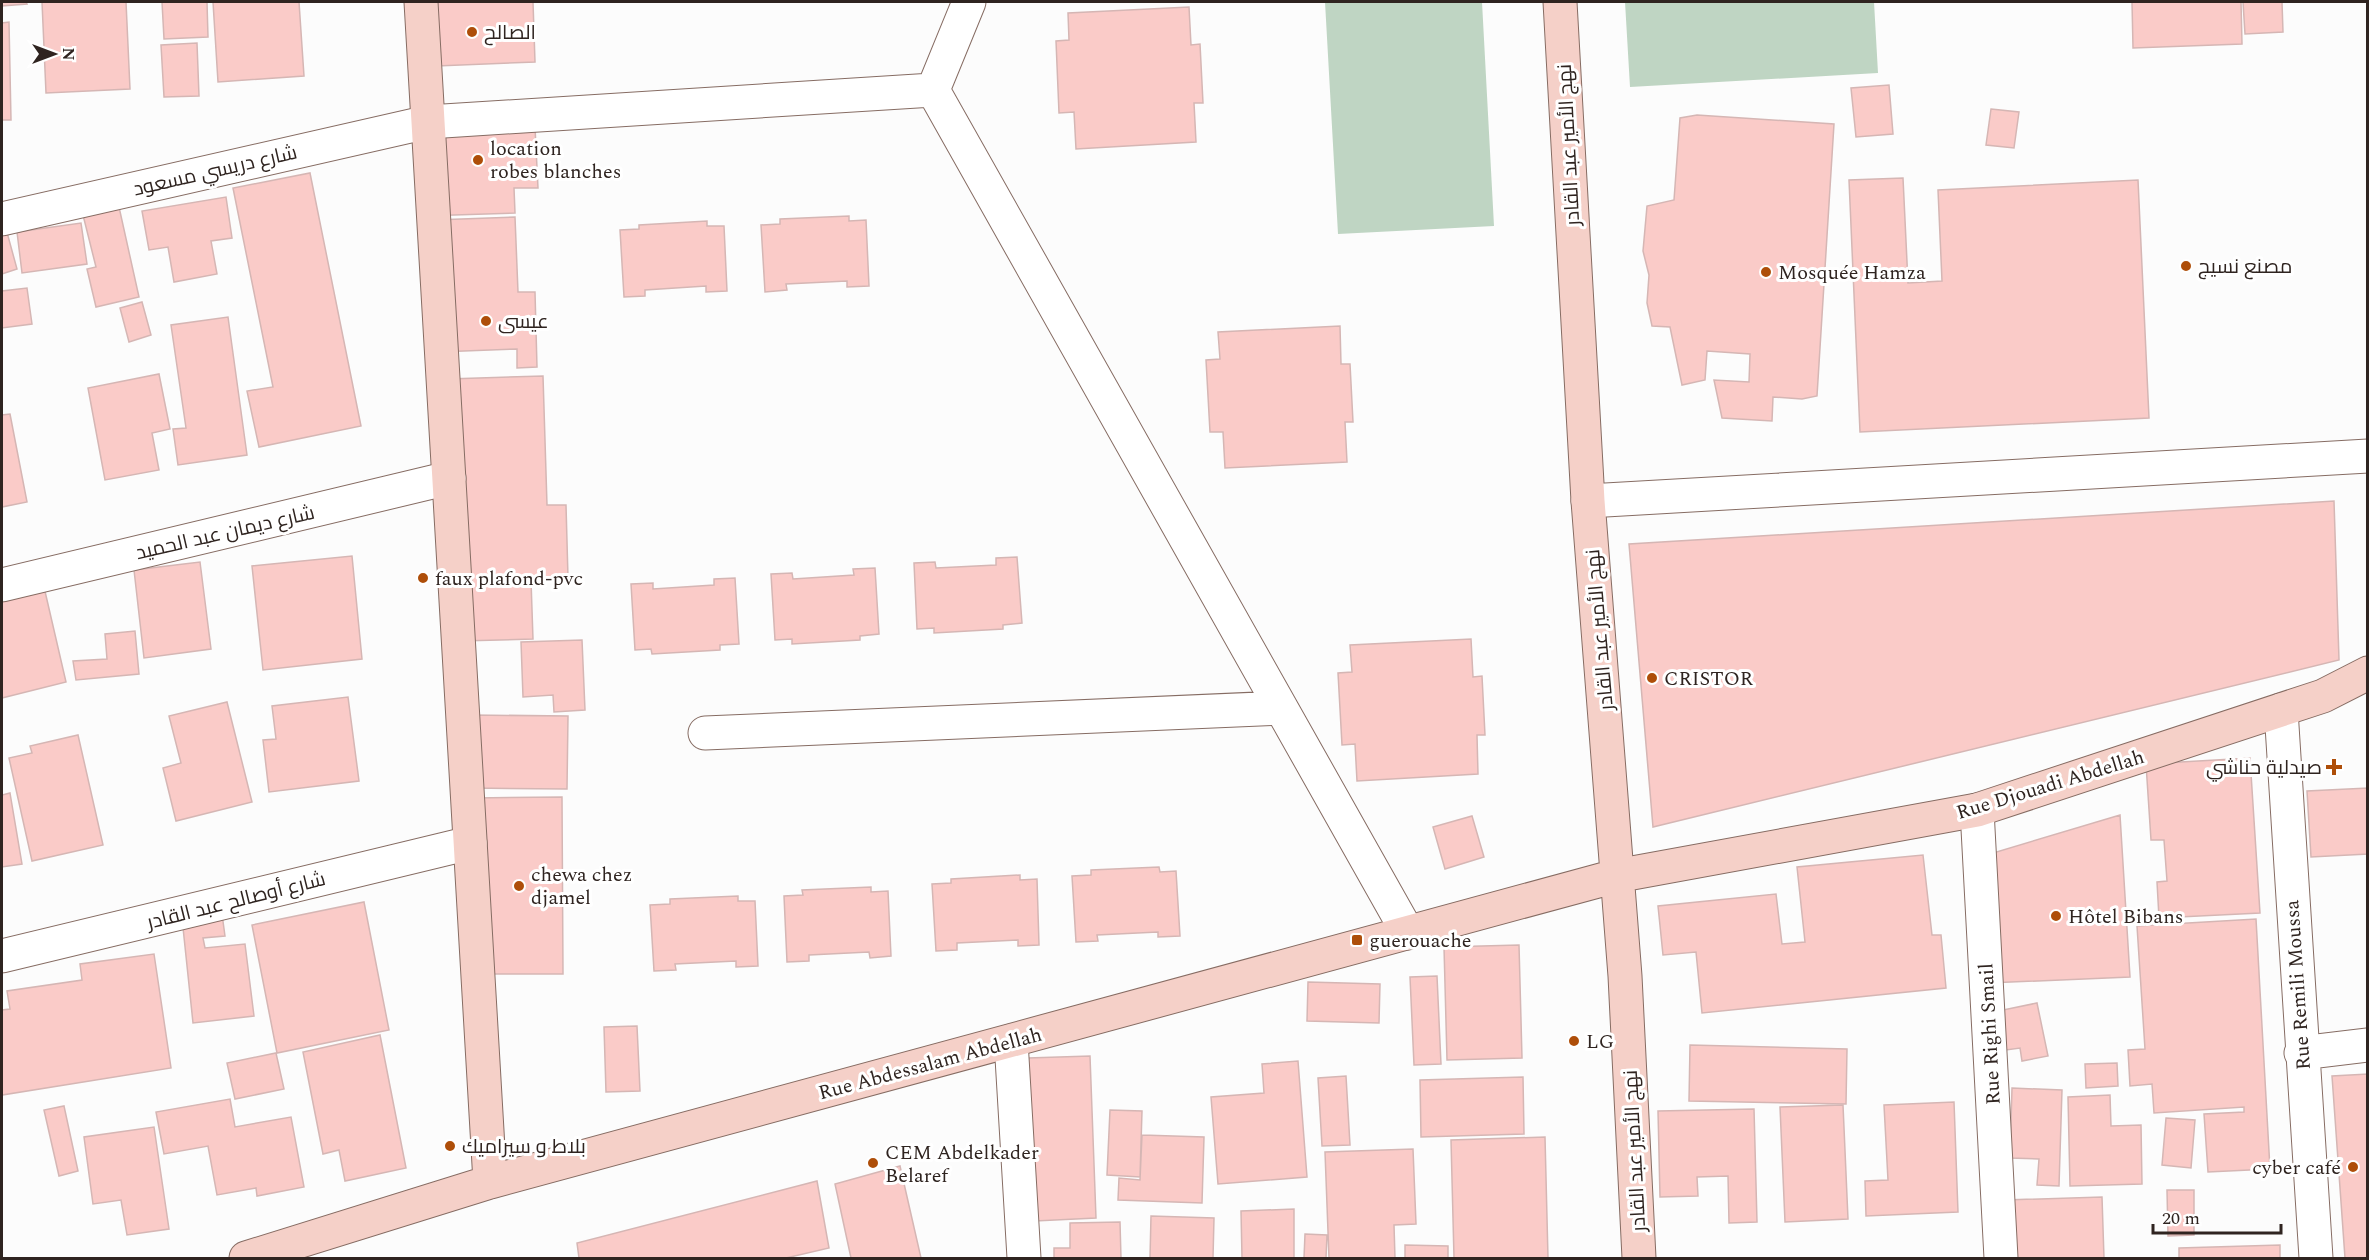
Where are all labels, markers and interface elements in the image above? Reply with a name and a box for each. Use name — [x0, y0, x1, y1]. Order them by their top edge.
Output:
place label: الصالح — [484, 18, 536, 48]
north arrow — [24, 24, 84, 84]
marker: الصالح — [465, 25, 479, 39]
text: N — [56, 47, 80, 61]
street label: نهج الأمير عبد القادر — [1550, 63, 1588, 228]
place label: location robes blanches — [490, 134, 621, 187]
street label: شارع دريسي مسعود — [130, 138, 300, 204]
marker: location robes blanches — [471, 153, 485, 167]
place label: مصنع نسيج — [2198, 252, 2292, 282]
place label: Mosquée Hamza — [1778, 258, 1926, 288]
marker: مصنع نسيج — [2179, 259, 2193, 273]
marker: Mosquée Hamza — [1759, 265, 1773, 279]
place label: عيسى — [498, 307, 549, 337]
marker: عيسى — [479, 314, 493, 328]
street label: شارع ديمان عبد الحميد — [133, 498, 318, 568]
street label: نهج الأمير عبد القادر — [1578, 548, 1622, 713]
place label: faux plafond-pvc — [435, 564, 583, 594]
marker: faux plafond-pvc — [416, 571, 430, 585]
place label: CRISTOR — [1664, 664, 1754, 694]
marker: CRISTOR — [1645, 671, 1659, 685]
street label: Rue Djouadi Abdellah — [1953, 742, 2148, 828]
place label: صيدلية حناشي — [2206, 753, 2322, 783]
marker: صيدلية حناشي — [2327, 760, 2341, 774]
place label: chewa chez djamel — [531, 860, 632, 913]
street label: شارع أوصالح عبد القادر — [143, 864, 329, 938]
marker: chewa chez djamel — [512, 879, 526, 893]
street label: Rue Remili Moussa — [2277, 899, 2319, 1071]
place label: Hôtel Bibans — [2068, 902, 2183, 932]
marker: Hôtel Bibans — [2049, 909, 2063, 923]
place label: guerouache — [1369, 926, 1471, 956]
marker: guerouache — [1350, 933, 1364, 947]
street label: Rue Righi Smail — [1971, 962, 2009, 1106]
street label: Rue Abdessalam Abdellah — [815, 1020, 1045, 1108]
place label: LG — [1586, 1027, 1614, 1057]
marker: LG — [1567, 1034, 1581, 1048]
street label: نهج الأمير عبد القادر — [1616, 1069, 1654, 1234]
place label: بلاط و سيراميك — [462, 1132, 586, 1162]
place label: CEM Abdelkader Belaref — [885, 1138, 1039, 1191]
marker: بلاط و سيراميك — [443, 1139, 457, 1153]
place label: cyber café — [2252, 1153, 2341, 1183]
marker: CEM Abdelkader Belaref — [866, 1156, 880, 1170]
marker: cyber café — [2346, 1160, 2360, 1174]
scale bar — [2153, 1197, 2280, 1235]
text: 20 m — [2162, 1205, 2200, 1232]

